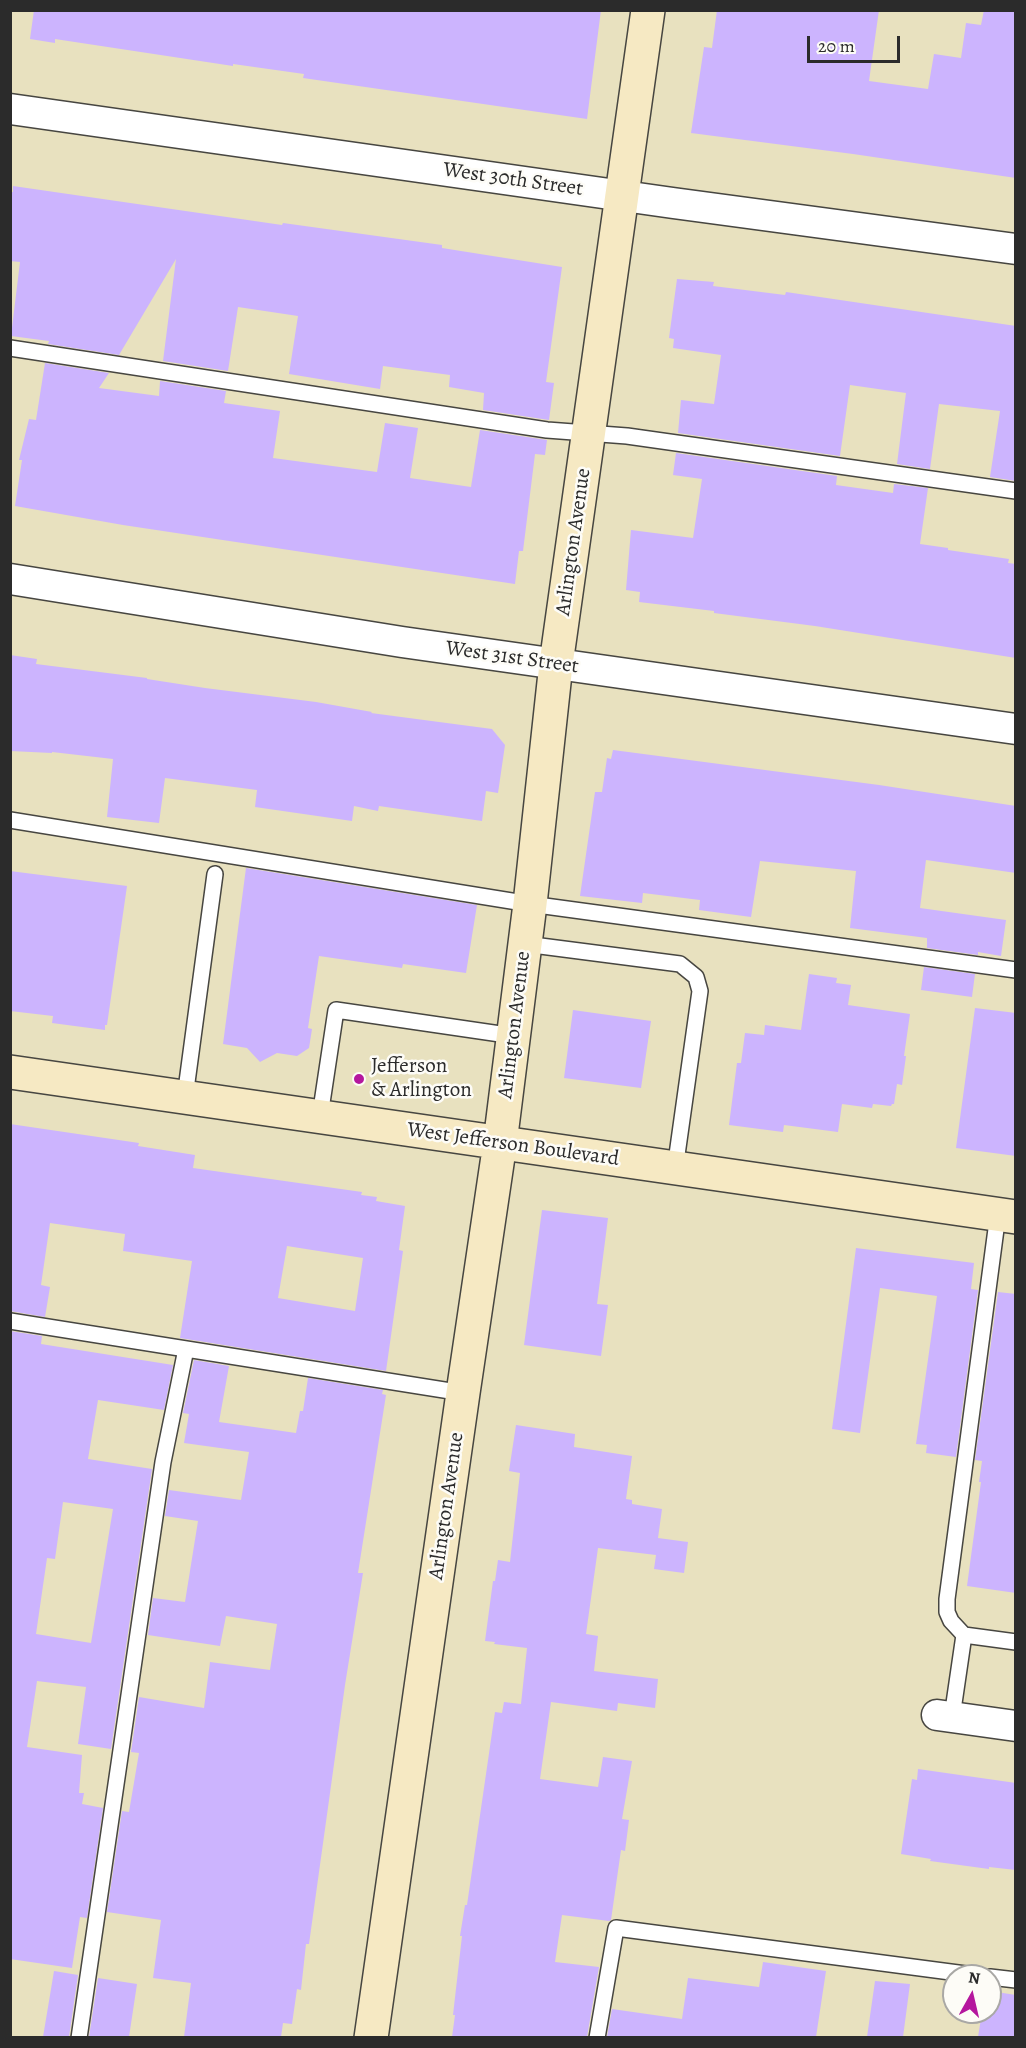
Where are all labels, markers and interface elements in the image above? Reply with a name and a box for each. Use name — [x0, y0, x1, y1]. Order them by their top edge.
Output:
scale bar — [810, 24, 903, 62]
text: 20 m — [818, 34, 855, 58]
street label: West 30th Street — [442, 158, 584, 202]
street label: Arlington Avenue — [551, 467, 597, 617]
street label: West 31st Street — [444, 636, 580, 680]
street label: Arlington Avenue — [493, 950, 537, 1100]
place label: Jefferson & Arlington — [371, 1054, 472, 1104]
marker: Jefferson & Arlington — [352, 1072, 366, 1086]
street label: West Jefferson Boulevard — [405, 1118, 621, 1172]
street label: Arlington Avenue — [424, 1431, 470, 1581]
north arrow — [942, 1964, 1002, 2024]
text: N — [967, 1966, 982, 1990]

